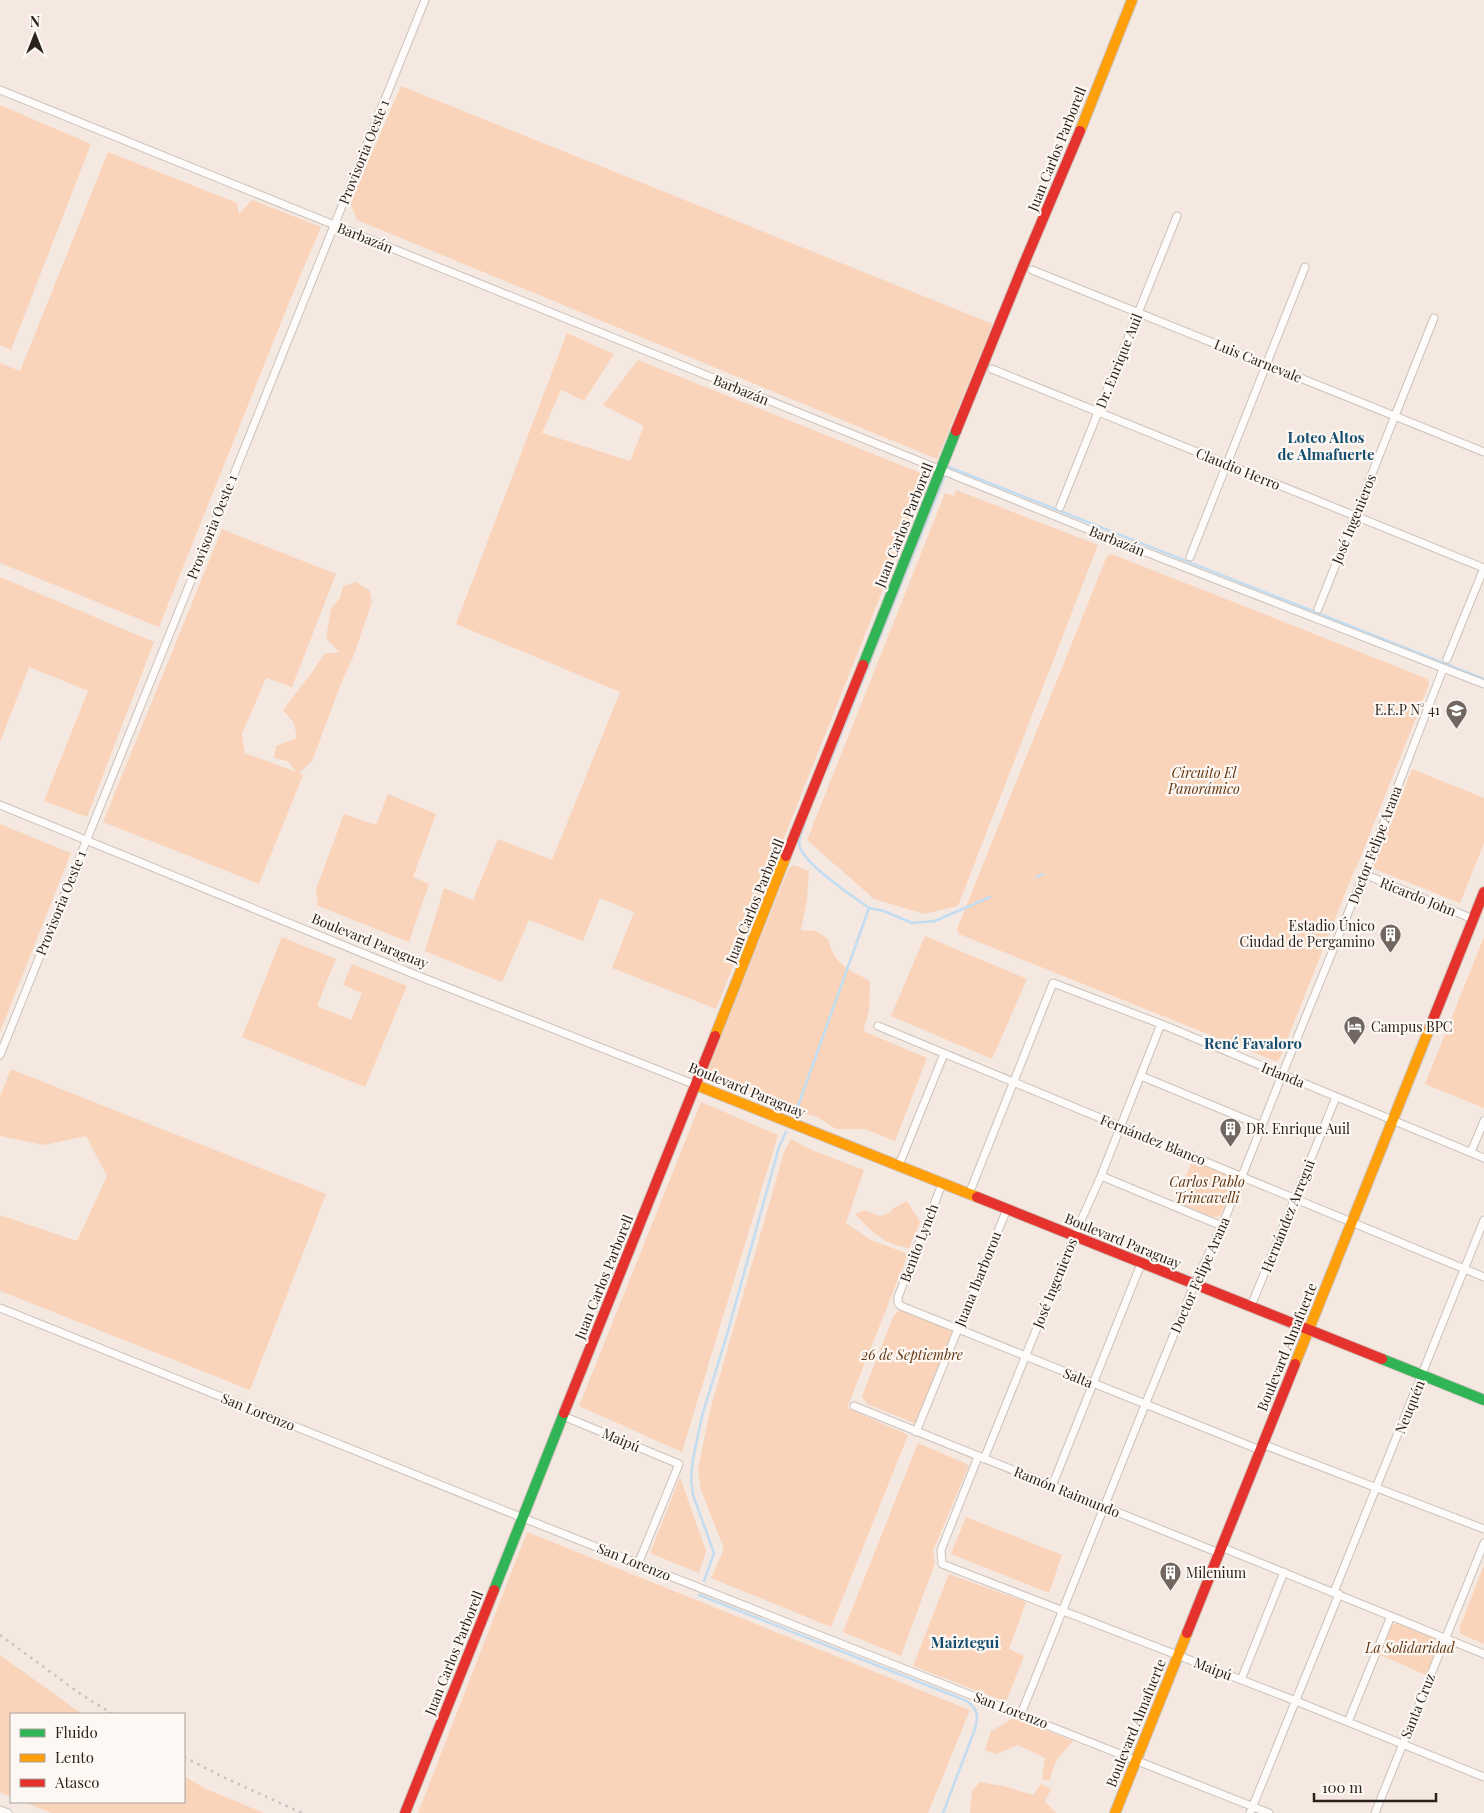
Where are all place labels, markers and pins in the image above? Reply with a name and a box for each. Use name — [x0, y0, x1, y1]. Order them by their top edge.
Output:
school or university icon: E.E.P N° 41 — [1444, 698, 1468, 729]
place label: E.E.P N° 41 — [1375, 700, 1440, 719]
place label: Estadio Único Ciudad de Pergamino — [1240, 916, 1375, 951]
building icon: Estadio Único Ciudad de Pergamino — [1379, 922, 1403, 953]
hotel icon: Campus BPC — [1343, 1015, 1367, 1046]
place label: Campus BPC — [1371, 1017, 1453, 1036]
building icon: DR. Enrique Auil — [1218, 1117, 1242, 1148]
place label: DR. Enrique Auil — [1246, 1119, 1350, 1138]
building icon: Milenium — [1158, 1561, 1182, 1592]
place label: Milenium — [1186, 1563, 1247, 1582]

